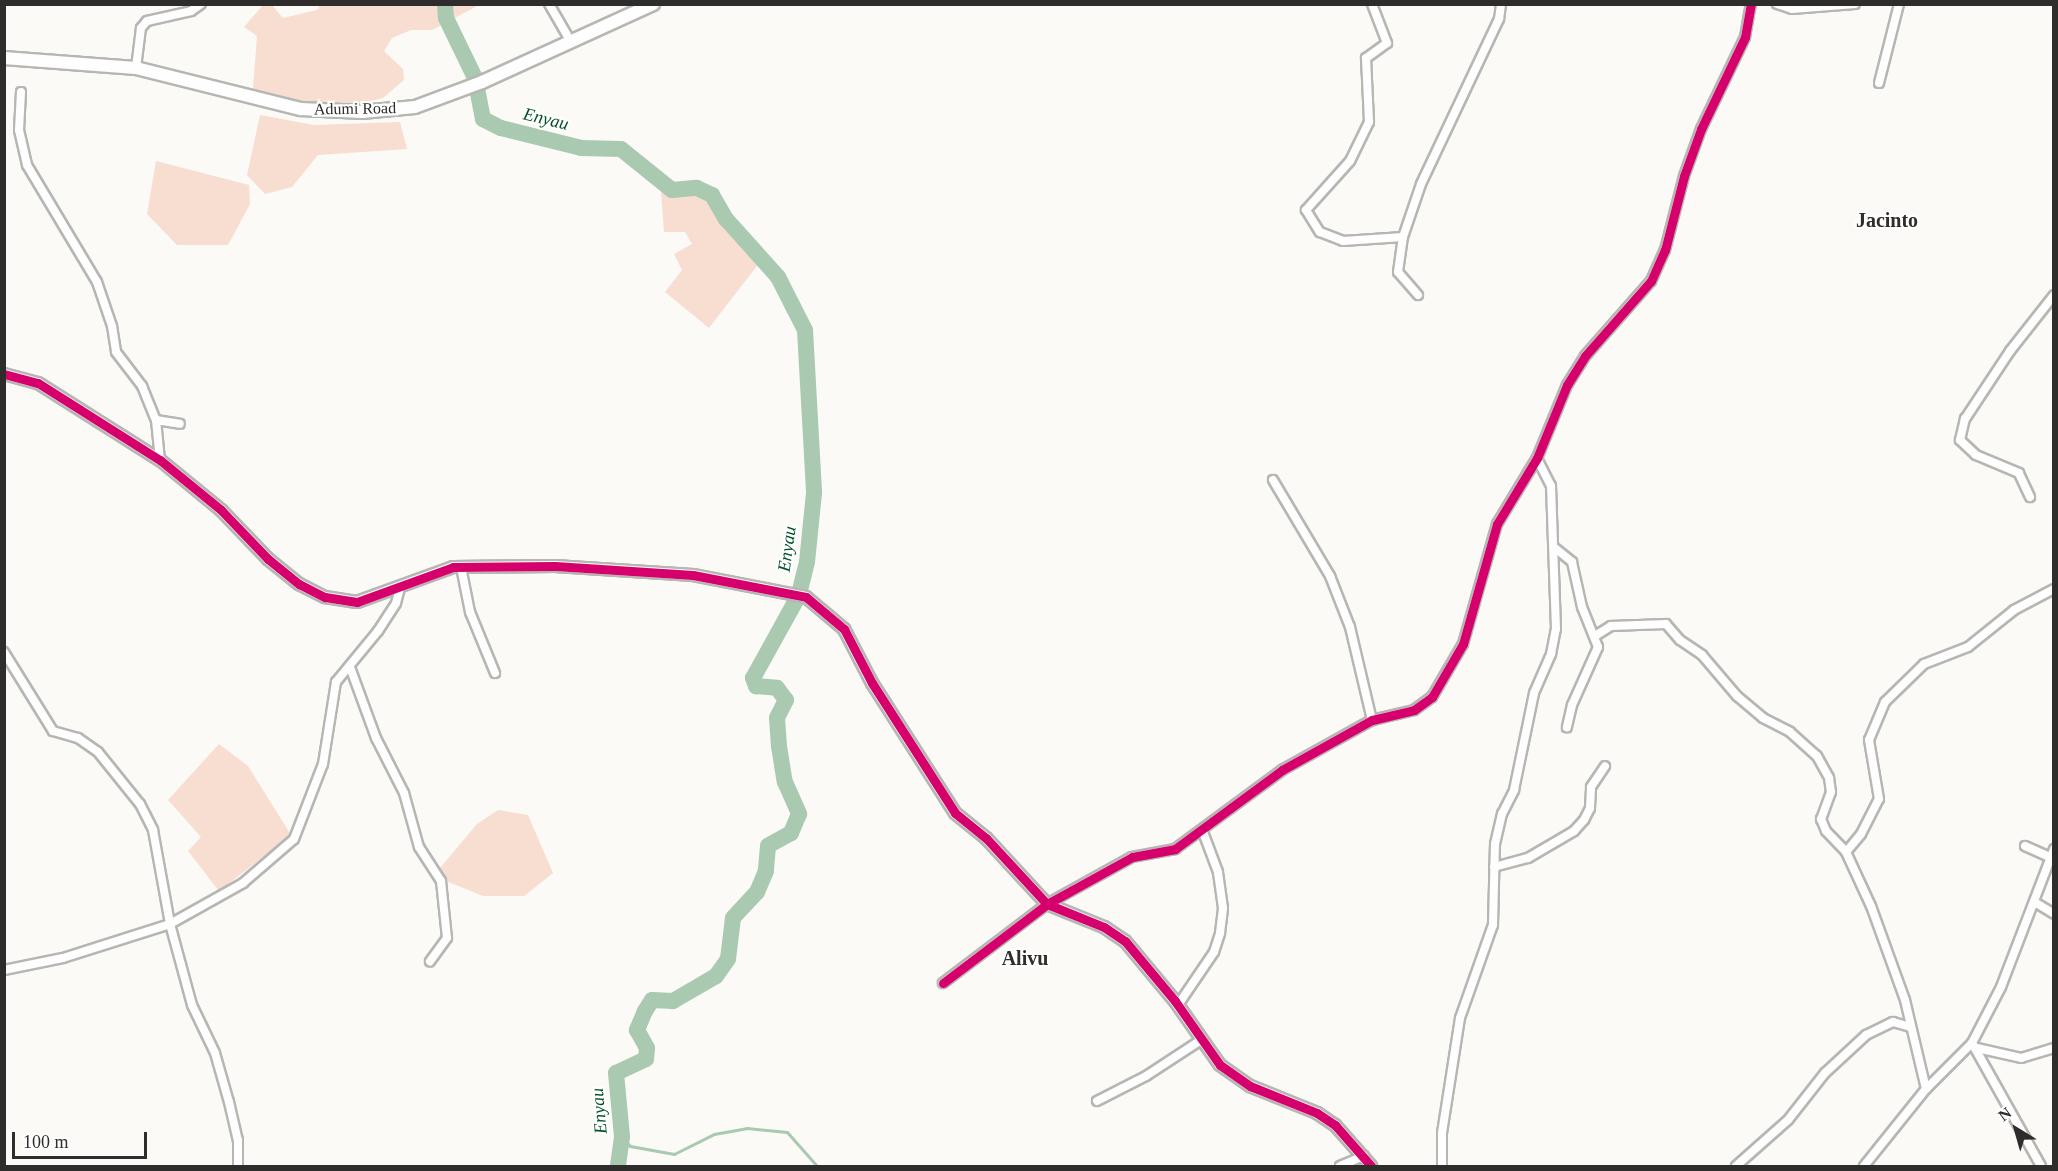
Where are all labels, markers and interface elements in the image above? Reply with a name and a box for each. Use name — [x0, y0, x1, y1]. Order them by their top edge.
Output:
street label: Adumi Road — [314, 99, 396, 119]
water label: Enyau — [521, 103, 571, 135]
district label: Jacinto — [1856, 208, 1918, 232]
water label: Enyau — [773, 525, 801, 573]
district label: Alivu — [1002, 946, 1048, 970]
water label: Enyau — [586, 1087, 612, 1135]
north arrow — [1986, 1099, 2046, 1159]
text: N — [1995, 1104, 2015, 1124]
scale bar — [15, 1120, 150, 1158]
text: 100 m — [23, 1132, 69, 1152]

